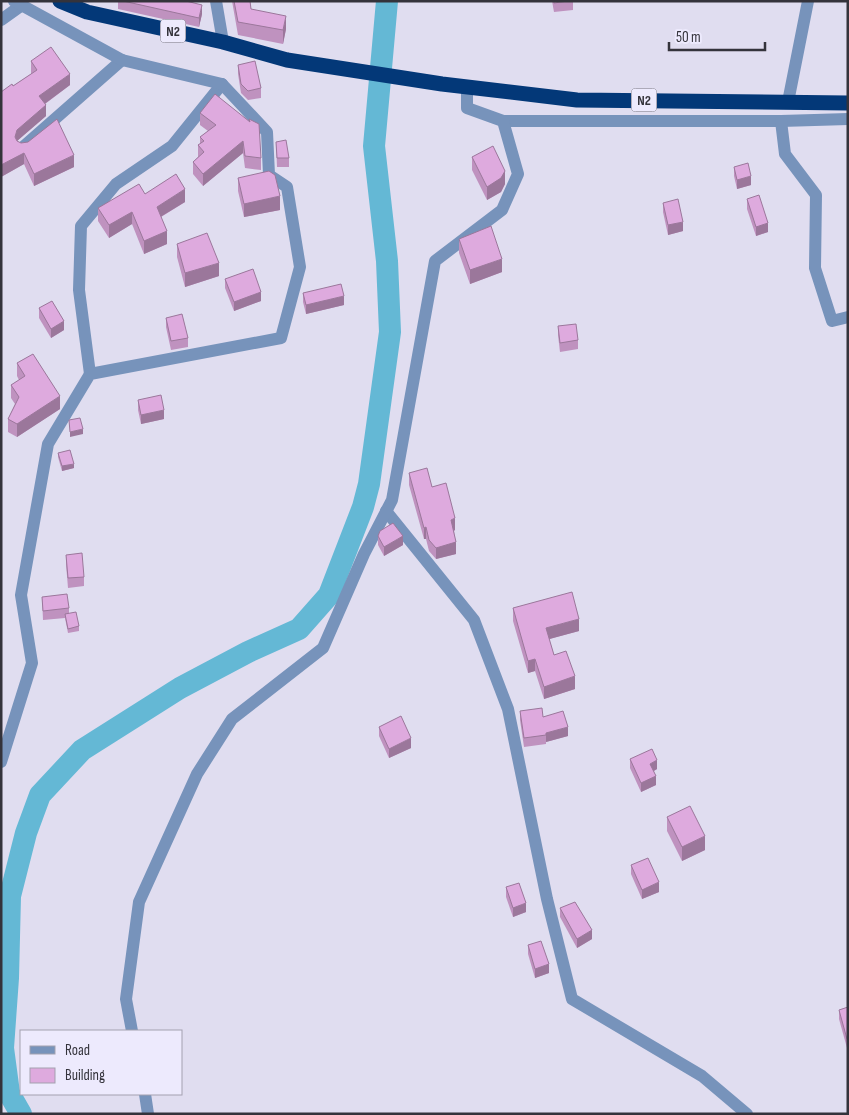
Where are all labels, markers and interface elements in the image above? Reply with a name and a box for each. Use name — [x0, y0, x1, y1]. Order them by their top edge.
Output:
road number: N2 — [160, 20, 186, 42]
scale bar — [669, 20, 765, 52]
text: 50 m — [676, 28, 701, 47]
road number: N2 — [632, 88, 656, 112]
legend — [20, 1030, 182, 1095]
text: Road — [65, 1041, 90, 1060]
text: Building — [65, 1066, 105, 1085]

